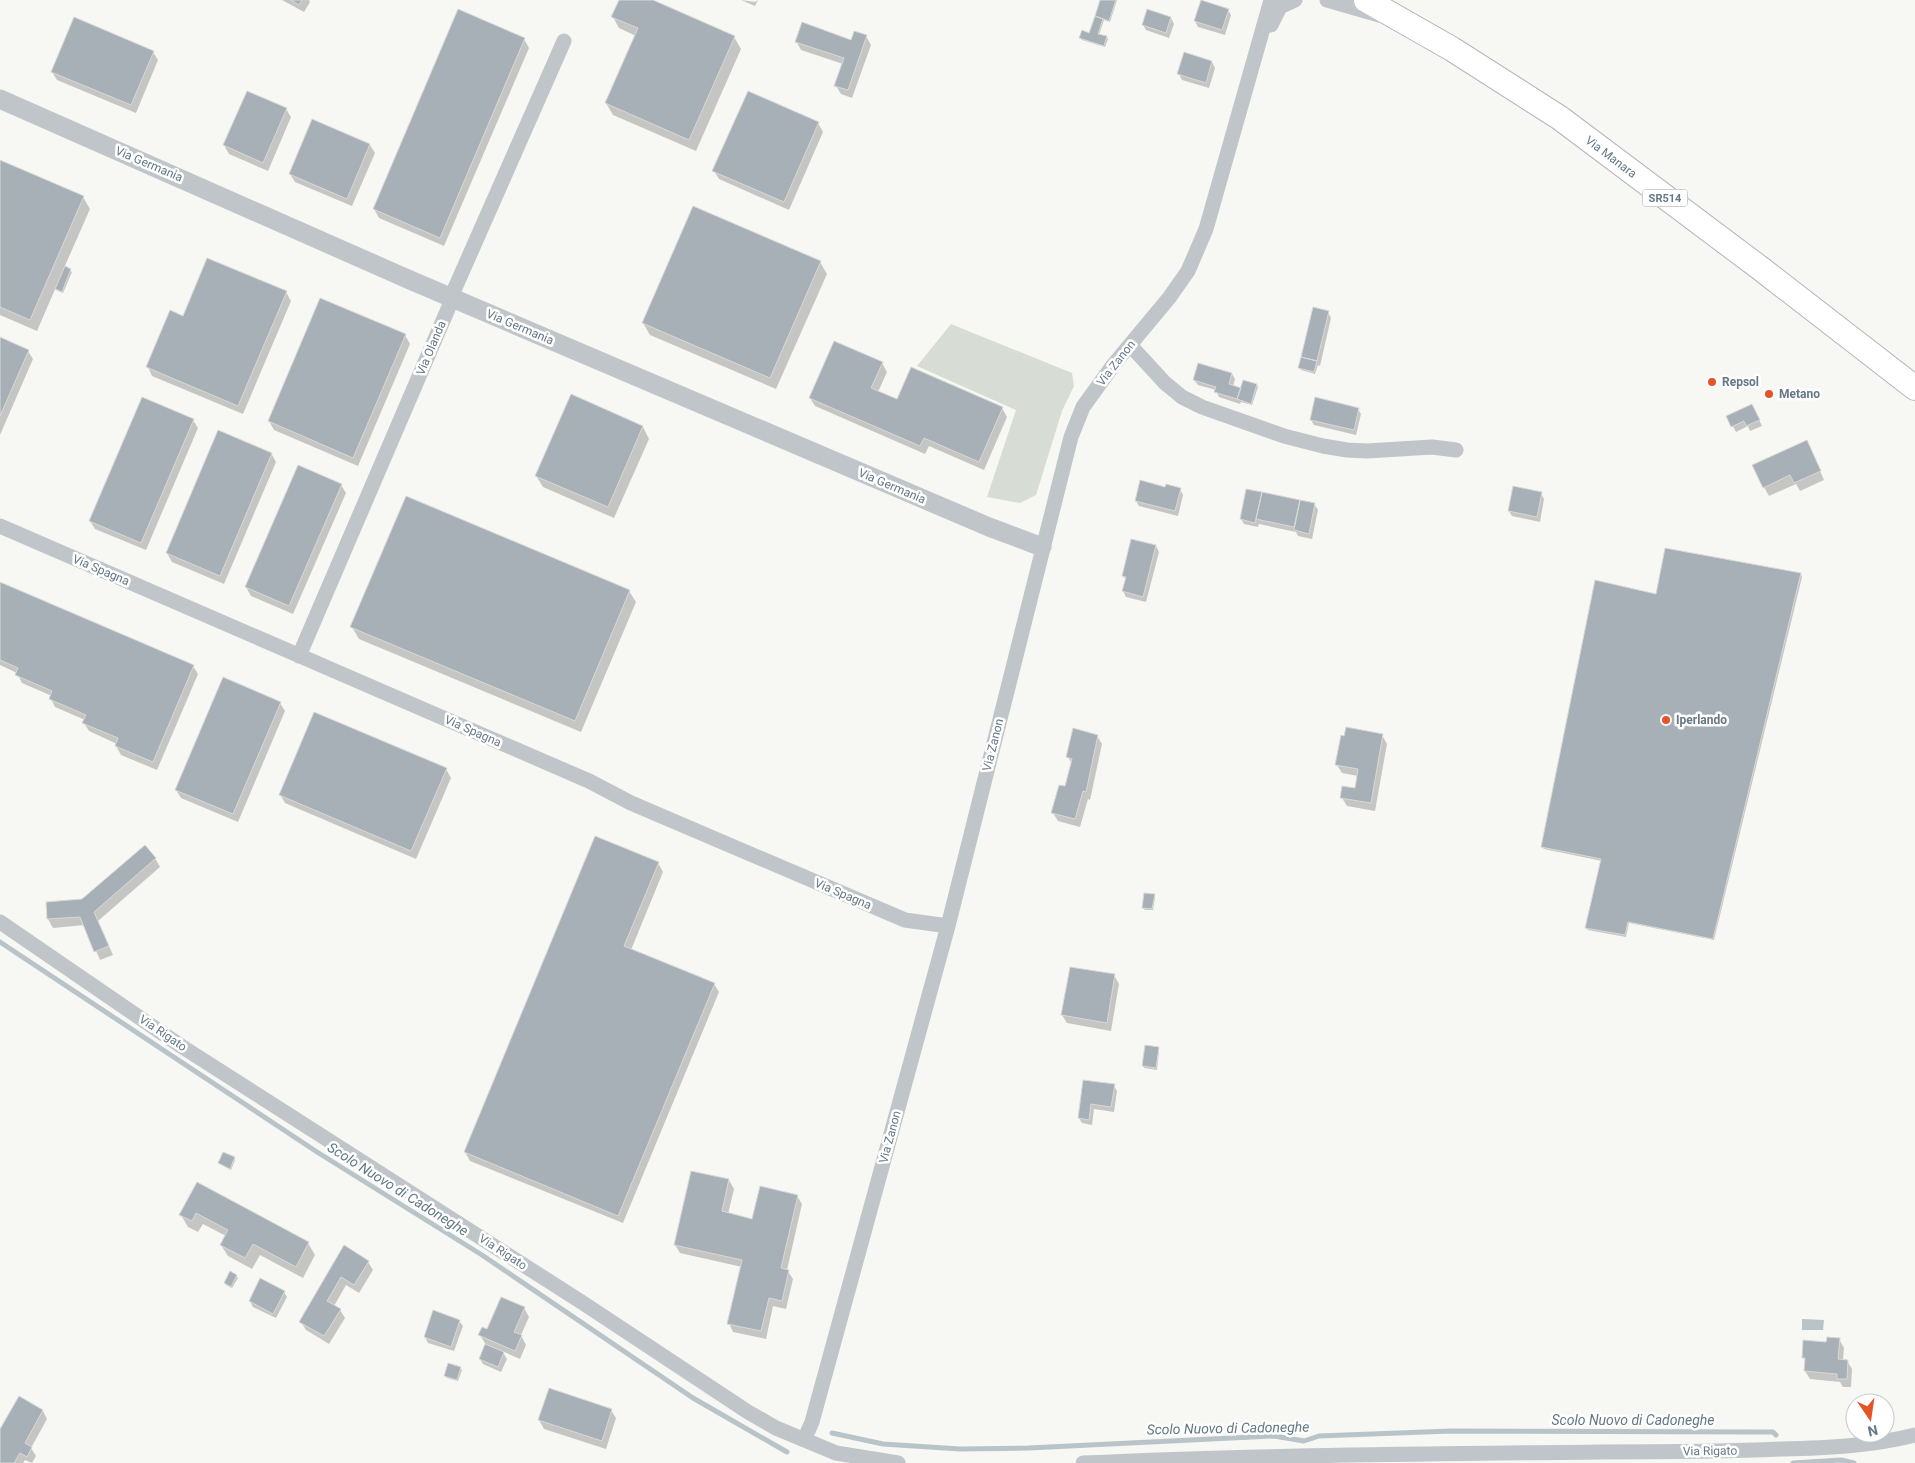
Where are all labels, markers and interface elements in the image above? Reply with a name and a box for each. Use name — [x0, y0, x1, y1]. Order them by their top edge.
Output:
street label: Via Manara — [1583, 133, 1639, 181]
street label: Via Germania — [113, 144, 185, 184]
road number: SR514 — [1642, 190, 1688, 207]
street label: Via Germania — [484, 307, 556, 347]
street label: Via Olanda — [413, 319, 449, 377]
street label: Via Zanon — [1094, 337, 1138, 389]
place label: Repsol — [1722, 375, 1759, 389]
marker: Repsol — [1706, 376, 1718, 388]
place label: Metano — [1779, 387, 1820, 401]
marker: Metano — [1763, 388, 1775, 400]
street label: Via Germania — [856, 466, 928, 506]
street label: Via Spagna — [70, 552, 132, 588]
street label: Via Spagna — [443, 712, 503, 750]
place label: Iperlando — [1676, 713, 1727, 727]
marker: Iperlando — [1660, 714, 1672, 726]
street label: Via Zanon — [980, 717, 1006, 773]
street label: Via Spagna — [812, 876, 874, 912]
street label: Via Rigato — [137, 1012, 190, 1054]
street label: Via Zanon — [876, 1109, 904, 1165]
water label: Scolo Nuovo di Cadoneghe — [325, 1139, 471, 1239]
street label: Via Rigato — [476, 1231, 530, 1273]
north arrow — [1845, 1393, 1895, 1443]
water label: Scolo Nuovo di Cadoneghe — [1552, 1412, 1714, 1428]
water label: Scolo Nuovo di Cadoneghe — [1146, 1419, 1310, 1437]
text: N — [1866, 1422, 1880, 1440]
street label: Via Rigato — [1683, 1444, 1737, 1458]

